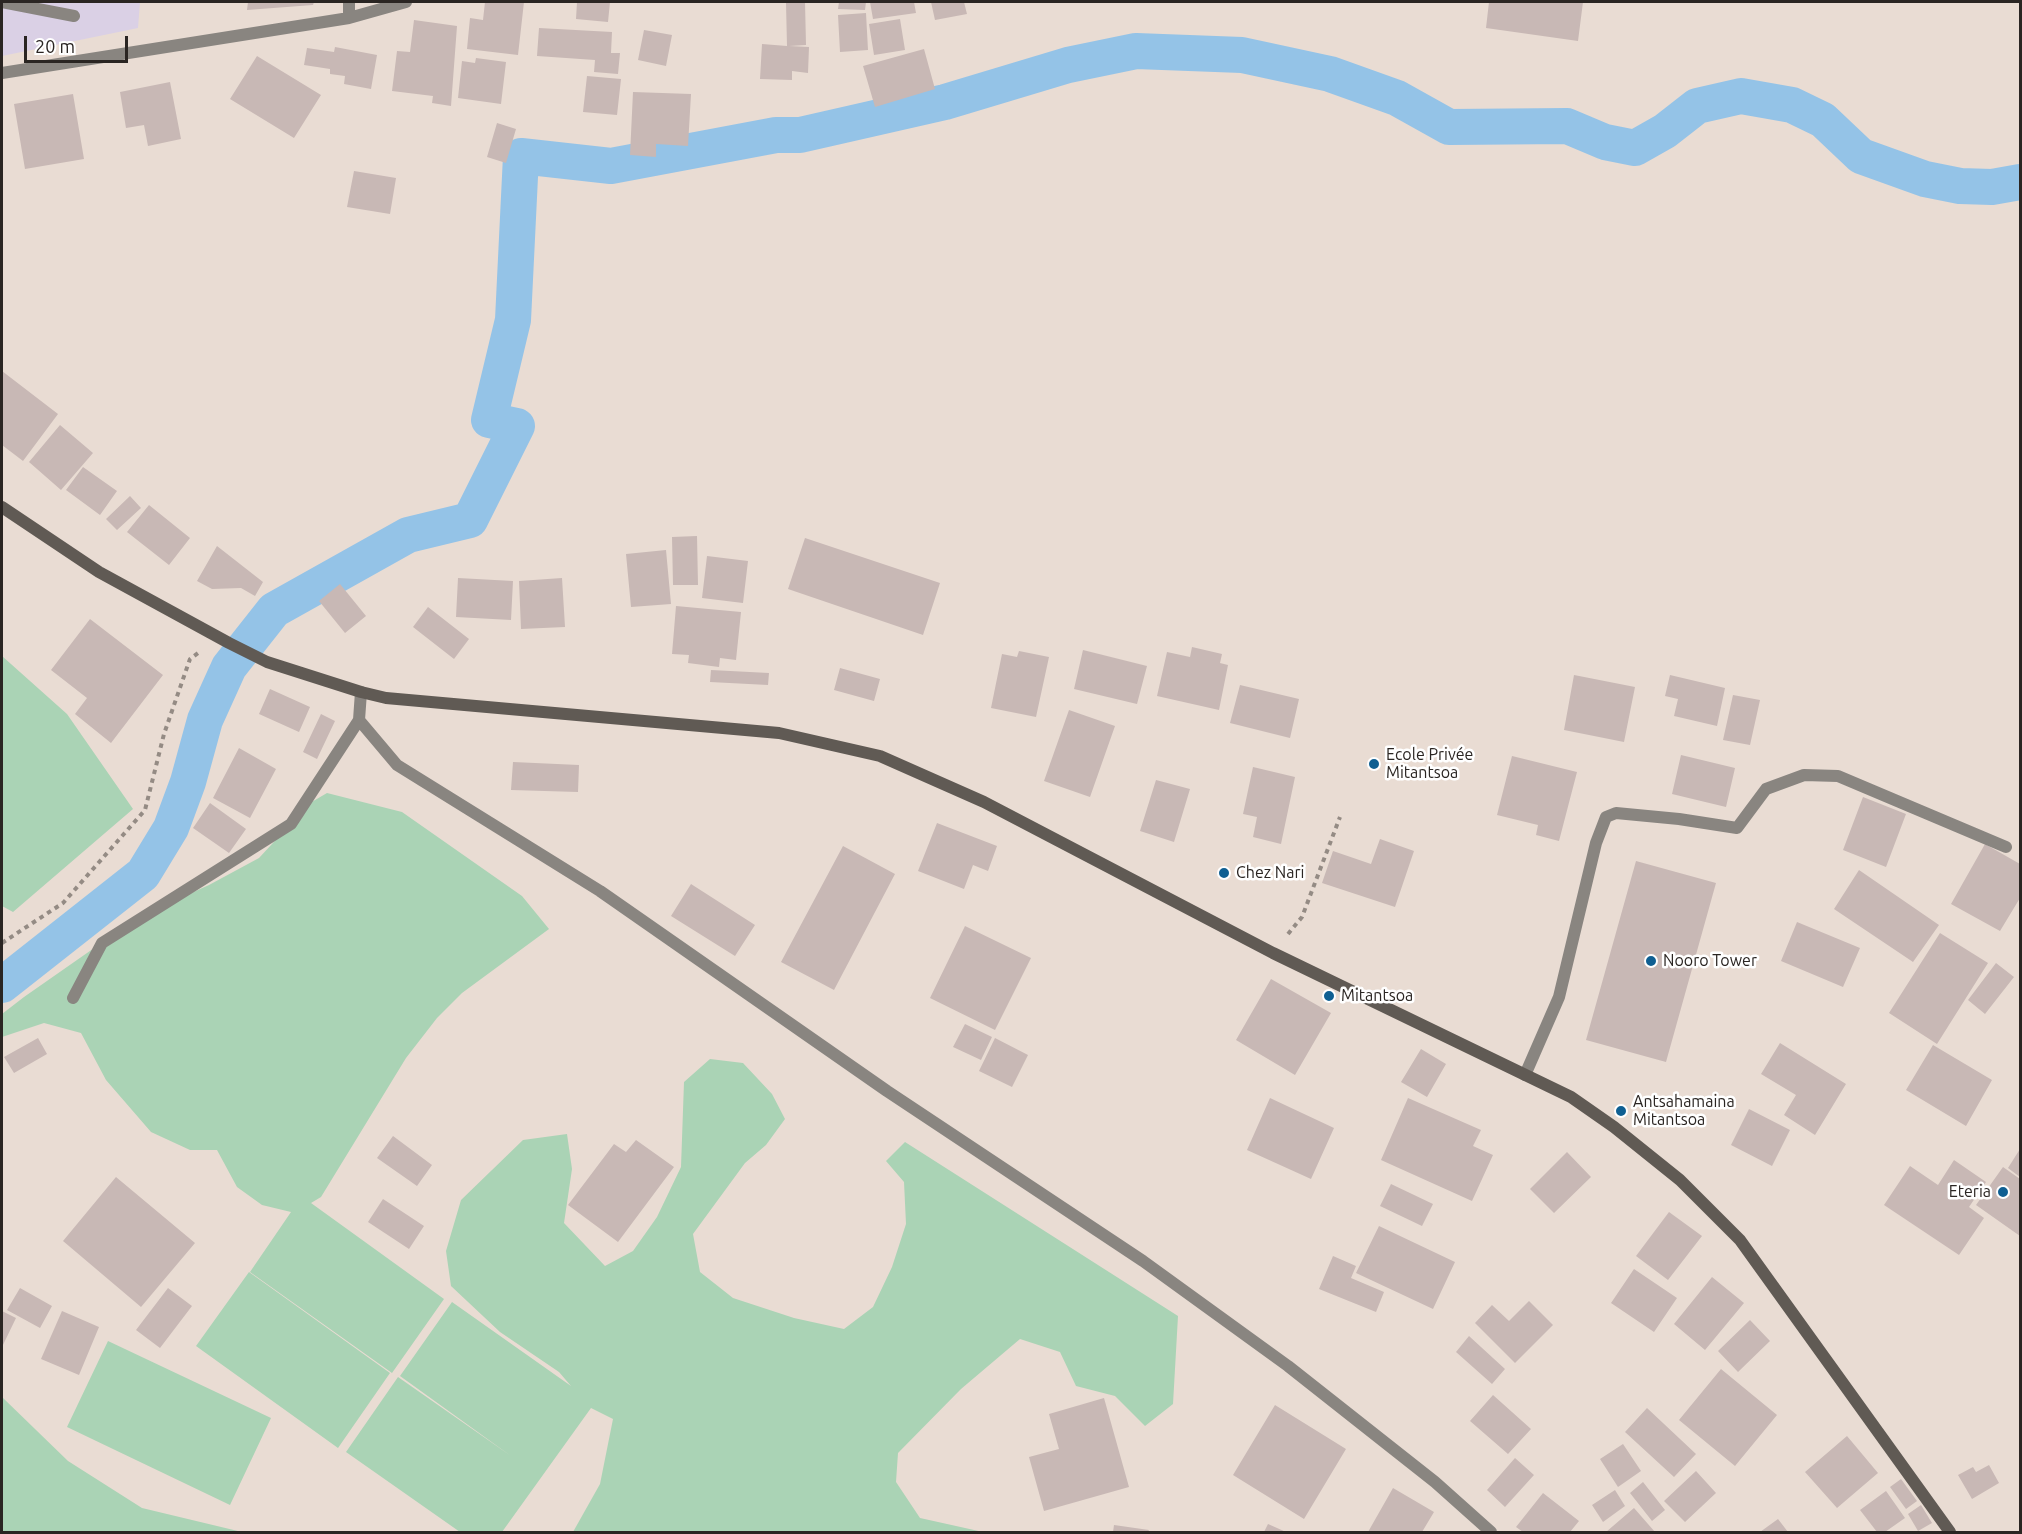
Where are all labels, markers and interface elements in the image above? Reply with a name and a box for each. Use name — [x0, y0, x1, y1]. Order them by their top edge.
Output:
scale bar — [27, 24, 130, 62]
text: 20 m — [35, 36, 75, 56]
place label: Ecole Privée Mitantsoa — [1386, 745, 1473, 783]
marker: Ecole Privée Mitantsoa — [1367, 757, 1381, 771]
place label: Chez Nari — [1236, 863, 1304, 883]
marker: Chez Nari — [1217, 866, 1231, 880]
place label: Nooro Tower — [1663, 951, 1757, 971]
marker: Nooro Tower — [1644, 954, 1658, 968]
place label: Mitantsoa — [1341, 986, 1413, 1006]
marker: Mitantsoa — [1322, 989, 1336, 1003]
place label: Antsahamaina Mitantsoa — [1633, 1092, 1735, 1130]
marker: Antsahamaina Mitantsoa — [1614, 1104, 1628, 1118]
place label: Eteria — [1949, 1182, 1991, 1202]
marker: Eteria — [1996, 1185, 2010, 1199]

